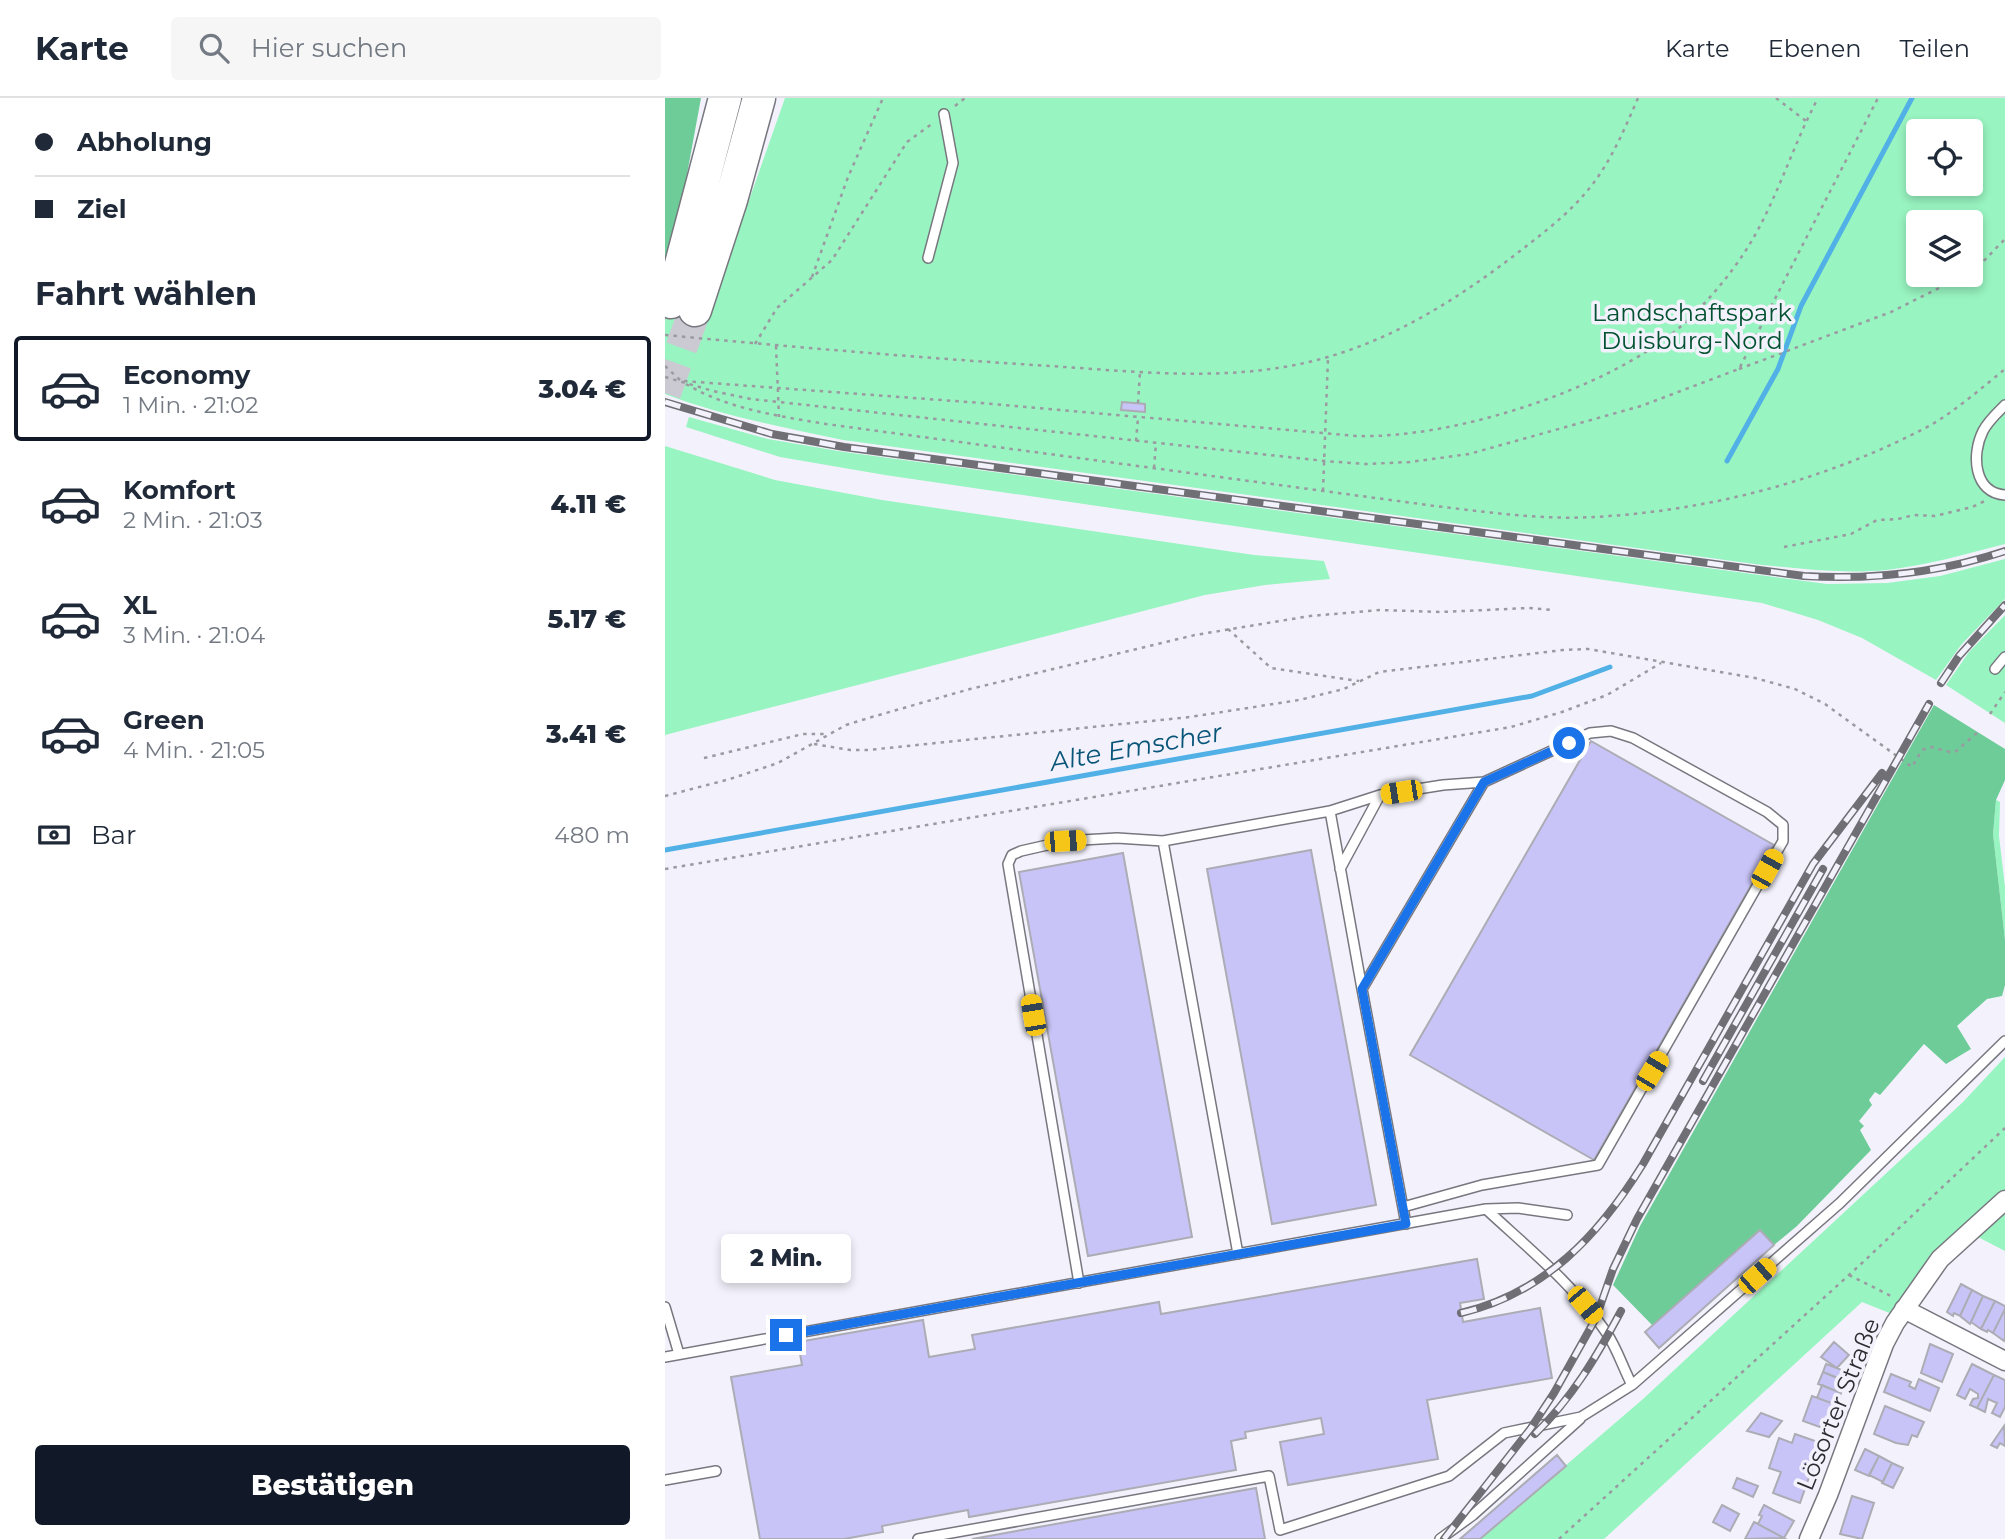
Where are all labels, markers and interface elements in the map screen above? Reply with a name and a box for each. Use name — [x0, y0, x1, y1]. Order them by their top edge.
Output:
search box — [171, 17, 661, 80]
text: Karte — [35, 28, 129, 68]
icon: search — [195, 29, 233, 67]
text: Hier suchen — [251, 32, 407, 64]
text: Karte — [1665, 34, 1730, 63]
text: Ebenen — [1768, 34, 1861, 63]
text: Teilen — [1899, 34, 1970, 63]
map controls — [1906, 119, 1983, 287]
button: locate — [1906, 119, 1983, 196]
text: Abholung — [77, 126, 212, 158]
text: Ziel — [77, 193, 127, 225]
button: layers — [1906, 210, 1983, 287]
text: Fahrt wählen — [35, 274, 257, 313]
park label: Landschaftspark Duisburg-Nord — [1592, 298, 1793, 355]
icon: car — [39, 357, 102, 420]
text: Economy — [123, 359, 250, 391]
text: 3.04 € — [538, 373, 626, 405]
text: 1 Min. · 21:02 — [123, 391, 258, 419]
icon: car — [39, 472, 102, 535]
text: Komfort — [123, 474, 236, 506]
text: 4.11 € — [550, 488, 626, 520]
text: 2 Min. · 21:03 — [123, 506, 263, 534]
icon: car — [39, 587, 102, 650]
text: XL — [123, 589, 157, 621]
text: 5.17 € — [548, 603, 626, 635]
text: 3 Min. · 21:04 — [123, 621, 265, 649]
icon: car — [39, 702, 102, 765]
text: Green — [123, 704, 205, 736]
water label: Alte Emscher — [1046, 716, 1225, 778]
text: 3.41 € — [546, 718, 626, 750]
route start — [1553, 727, 1585, 759]
text: 4 Min. · 21:05 — [123, 736, 265, 764]
car — [1379, 778, 1424, 806]
icon: cash — [35, 816, 73, 854]
text: Bar — [91, 819, 136, 851]
text: 480 m — [554, 821, 630, 849]
car — [1044, 829, 1087, 853]
car — [1748, 846, 1787, 892]
car — [1020, 992, 1047, 1038]
car — [1633, 1048, 1672, 1094]
callout: 2 Min. — [721, 1234, 851, 1282]
text: 2 Min. — [750, 1244, 822, 1272]
car — [1735, 1254, 1780, 1298]
car — [1564, 1282, 1607, 1328]
street label: Lösorter Straße — [1790, 1314, 1886, 1494]
route end — [770, 1319, 802, 1351]
button: Bestätigen — [35, 1445, 630, 1525]

